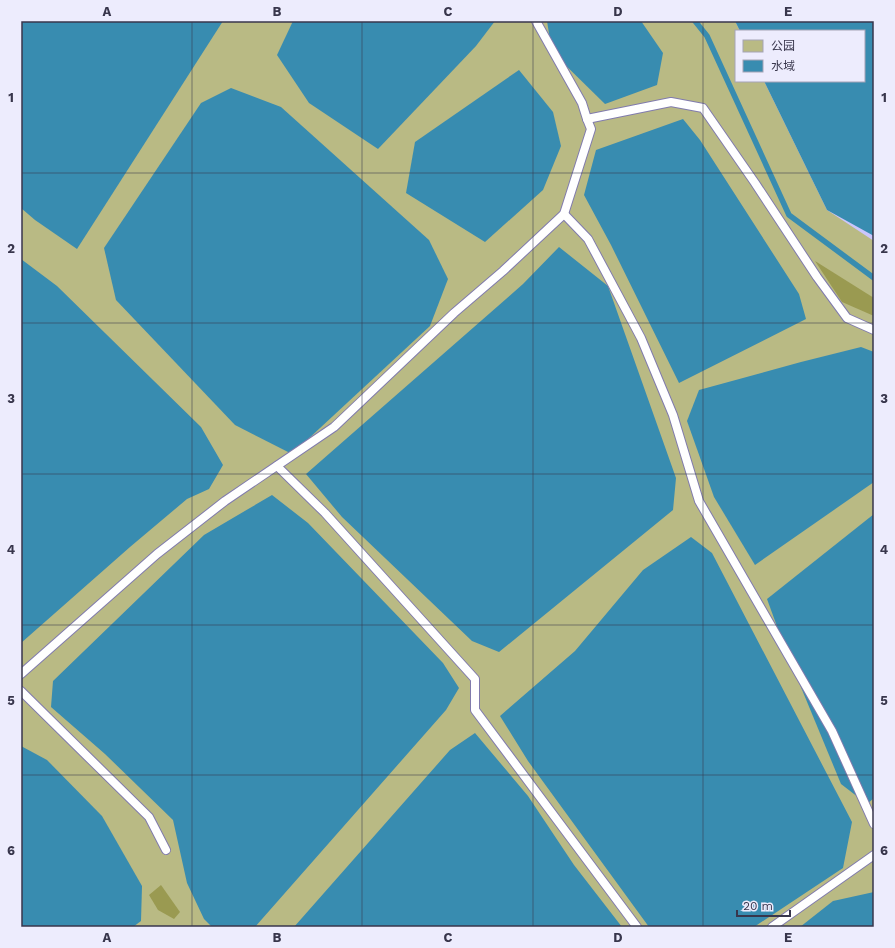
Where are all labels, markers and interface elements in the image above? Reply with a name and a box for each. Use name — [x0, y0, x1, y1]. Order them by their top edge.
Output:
text: A — [103, 4, 112, 19]
text: B — [273, 4, 282, 19]
text: C — [444, 4, 453, 19]
text: D — [613, 4, 623, 19]
text: E — [784, 4, 792, 19]
legend — [735, 30, 865, 82]
text: 公园 — [771, 39, 795, 53]
text: 水域 — [771, 59, 795, 73]
text: 1 — [8, 90, 14, 105]
text: 1 — [881, 90, 887, 105]
text: 2 — [7, 241, 15, 256]
text: 2 — [880, 241, 888, 256]
text: 3 — [7, 391, 15, 406]
text: 3 — [880, 391, 888, 406]
text: 4 — [7, 542, 16, 557]
text: 4 — [880, 542, 889, 557]
text: 5 — [7, 693, 15, 708]
text: 5 — [880, 693, 888, 708]
text: 6 — [7, 843, 15, 858]
text: 6 — [880, 843, 888, 858]
scale bar — [737, 892, 790, 918]
text: 20 m — [743, 899, 773, 913]
text: A — [103, 930, 112, 945]
text: B — [273, 930, 282, 945]
text: C — [444, 930, 453, 945]
text: D — [613, 930, 623, 945]
text: E — [784, 930, 792, 945]

